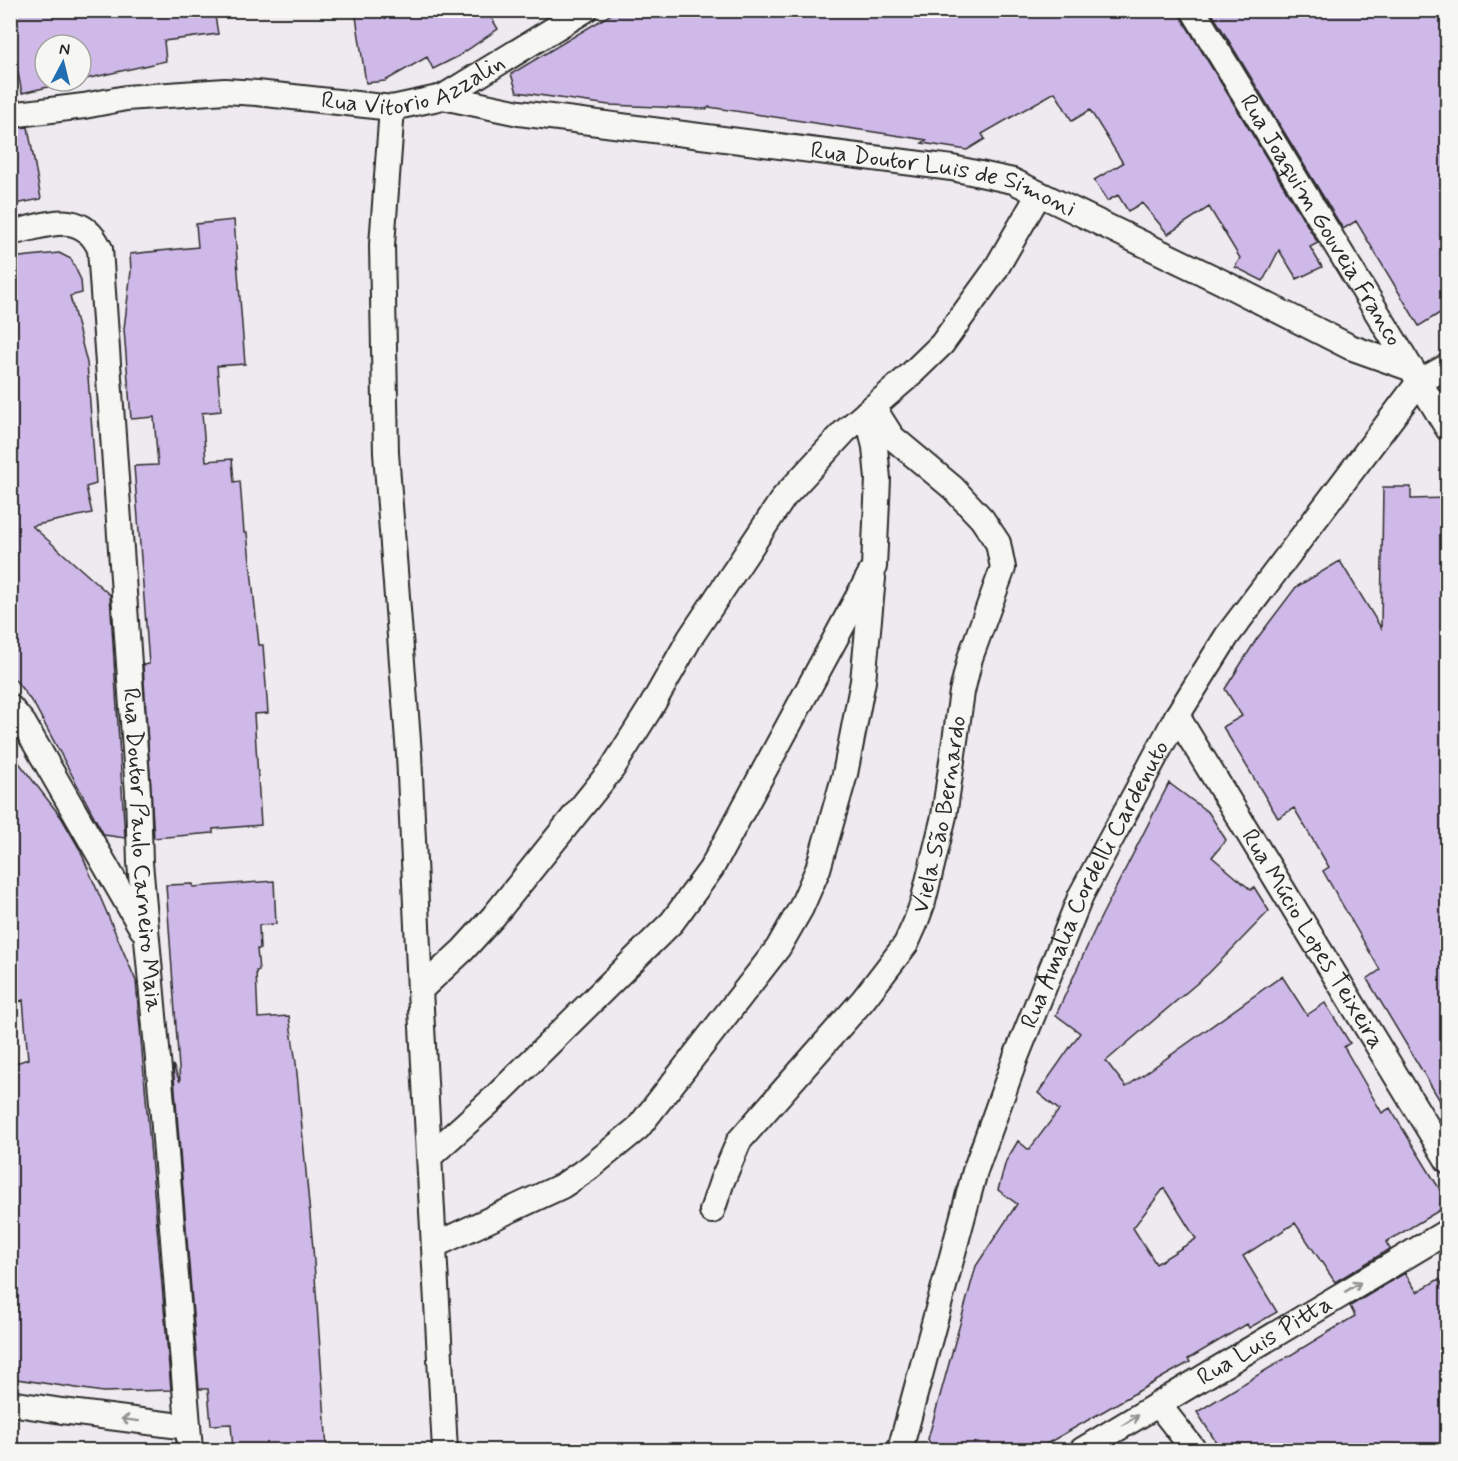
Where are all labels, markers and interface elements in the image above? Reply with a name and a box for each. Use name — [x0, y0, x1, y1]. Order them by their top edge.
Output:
north arrow — [33, 33, 93, 93]
text: N — [58, 39, 71, 61]
street label: Rua Vitorio Azzalin — [320, 47, 511, 124]
street label: Rua Joaquim Gouveia Franco — [1232, 89, 1409, 352]
street label: Rua Doutor Luis de Simoni — [809, 135, 1081, 224]
street label: Rua Doutor Paulo Carneiro Maia — [115, 687, 169, 1014]
street label: Viela São Bernardo — [905, 714, 974, 918]
street label: Rua Amalia Cordelli Cardenuto — [1014, 735, 1177, 1033]
street label: Rua Múcio Lopes Teixeira — [1234, 823, 1392, 1055]
one-way arrow — [1344, 1281, 1361, 1293]
street label: Rua Luis Pitta — [1191, 1288, 1338, 1393]
one-way arrow — [1123, 1413, 1140, 1426]
one-way arrow — [120, 1414, 140, 1425]

